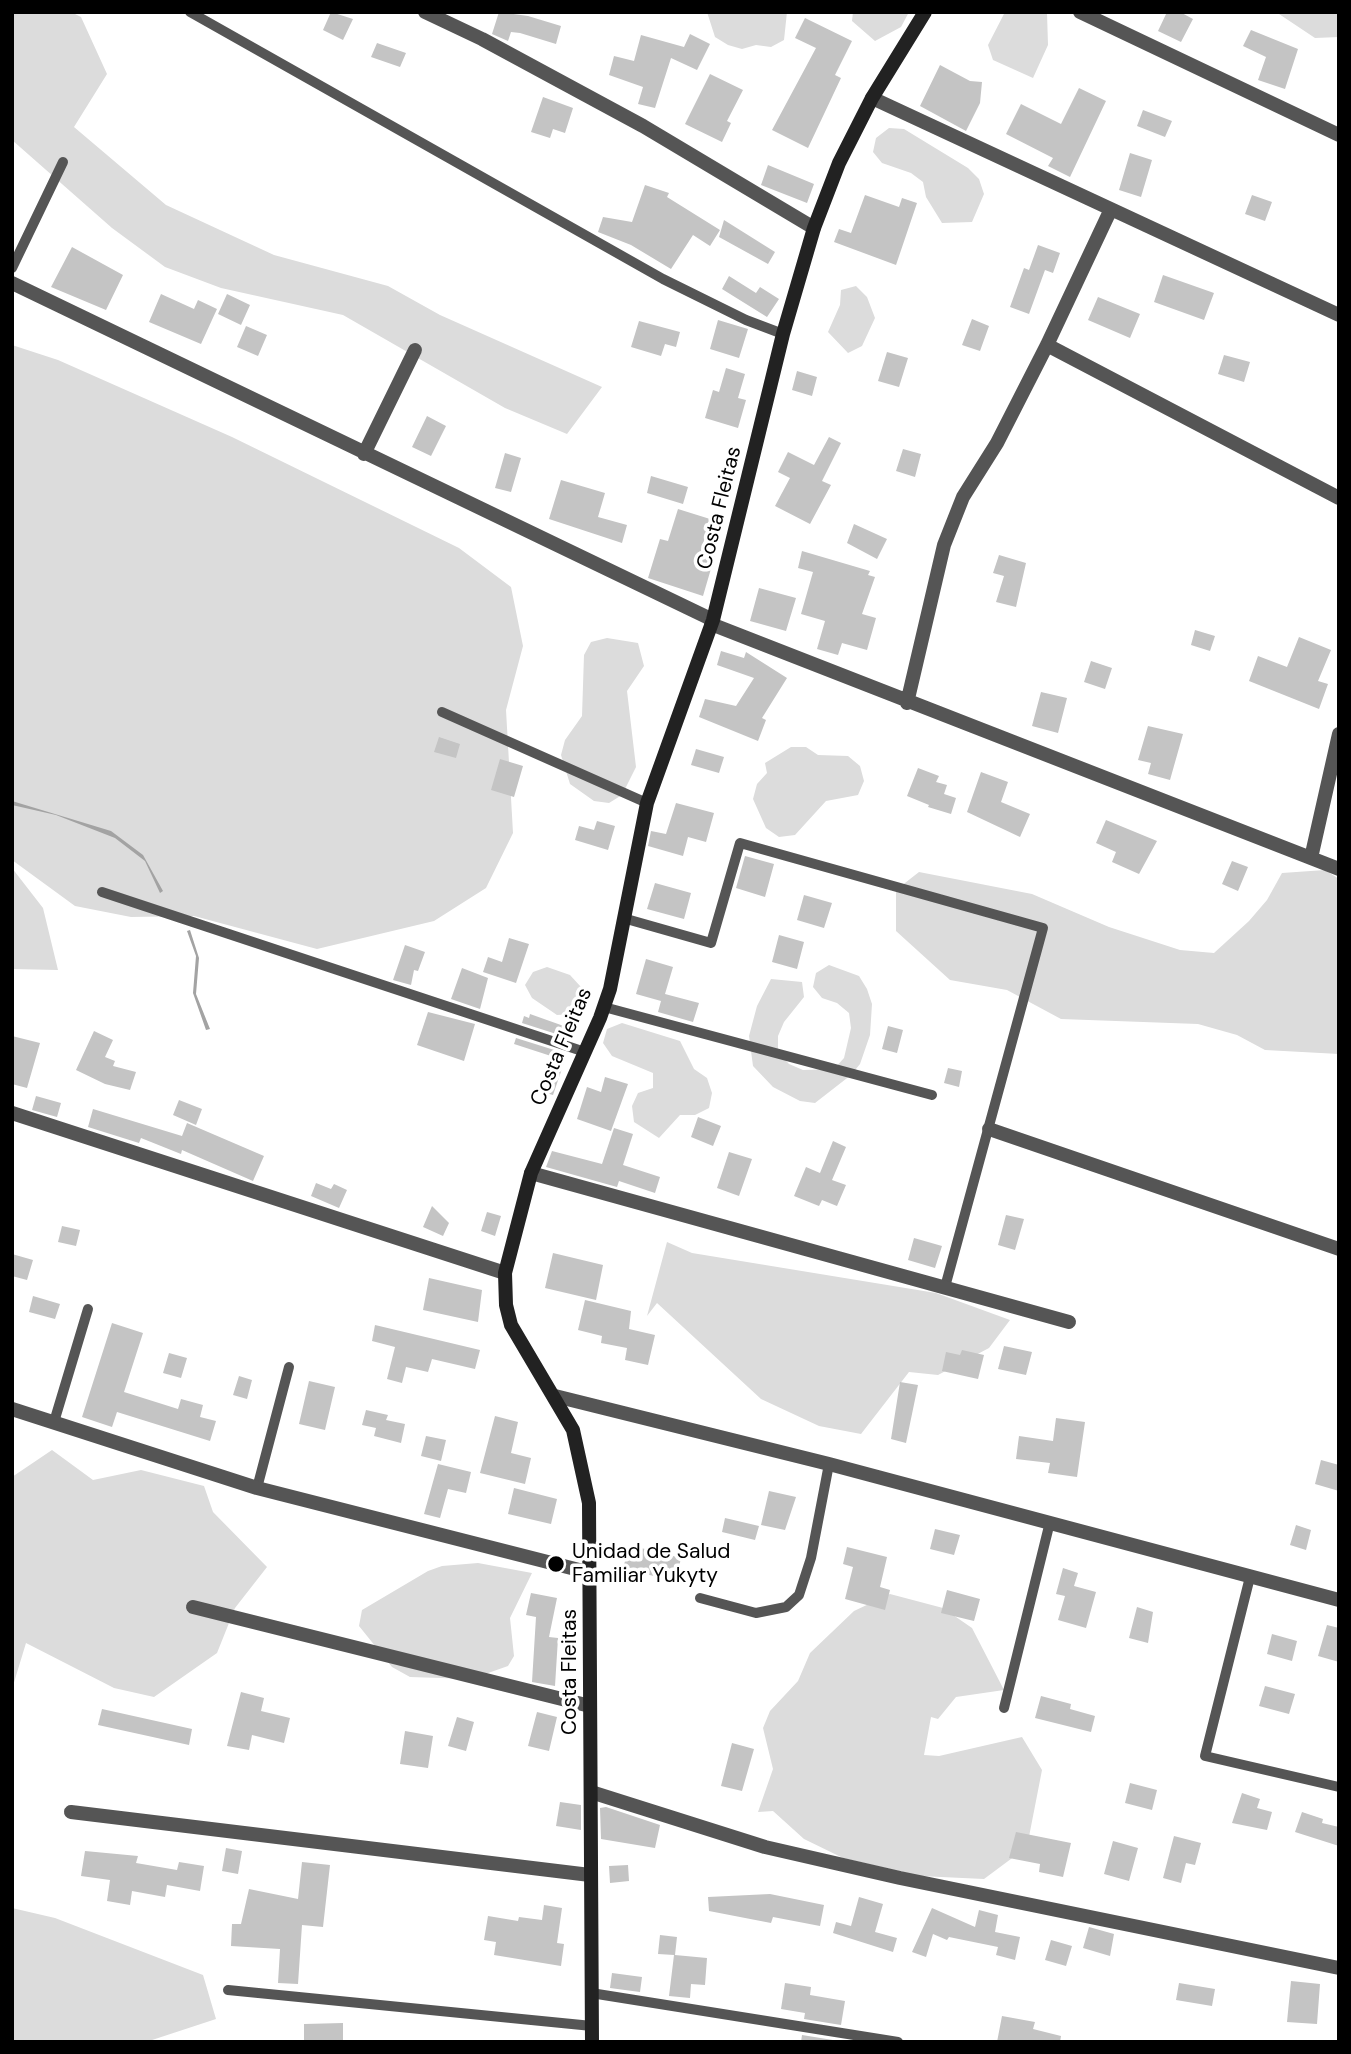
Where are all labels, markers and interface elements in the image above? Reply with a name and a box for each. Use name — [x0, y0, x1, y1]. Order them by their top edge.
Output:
street label: Costa Fleitas — [693, 444, 747, 572]
street label: Costa Fleitas — [526, 984, 598, 1110]
place label: Unidad de Salud Familiar Yukyty — [572, 1539, 730, 1589]
marker: Unidad de Salud Familiar Yukyty — [546, 1554, 566, 1574]
street label: Costa Fleitas — [557, 1609, 583, 1735]

